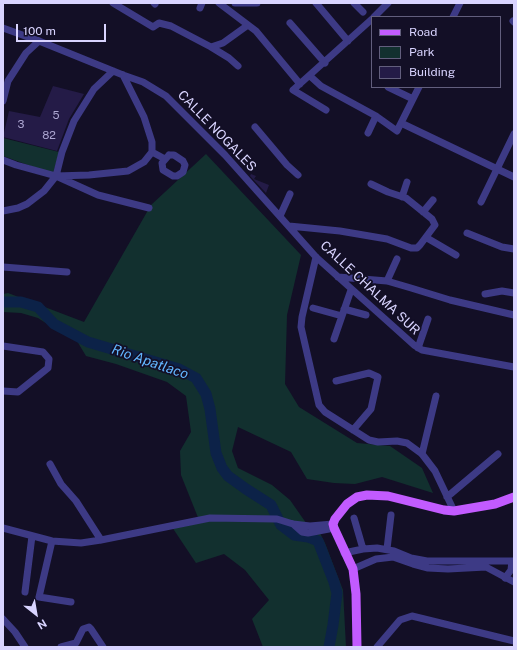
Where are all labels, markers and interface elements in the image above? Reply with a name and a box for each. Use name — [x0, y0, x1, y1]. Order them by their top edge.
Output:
scale bar — [18, 16, 108, 42]
legend — [371, 16, 501, 88]
text: 100 m — [23, 24, 56, 38]
text: Road — [409, 25, 437, 39]
text: Park — [409, 45, 435, 59]
text: Building — [409, 65, 455, 79]
street label: CALLE NOGALES — [174, 87, 260, 175]
house number: 5 — [52, 109, 60, 123]
house number: 3 — [18, 118, 24, 132]
house number: 82 — [42, 129, 56, 143]
street label: CALLE CHALMA SUR — [317, 238, 423, 338]
water label: Rio Apatlaco — [110, 341, 190, 383]
north arrow — [16, 594, 56, 634]
text: N — [35, 617, 49, 632]

